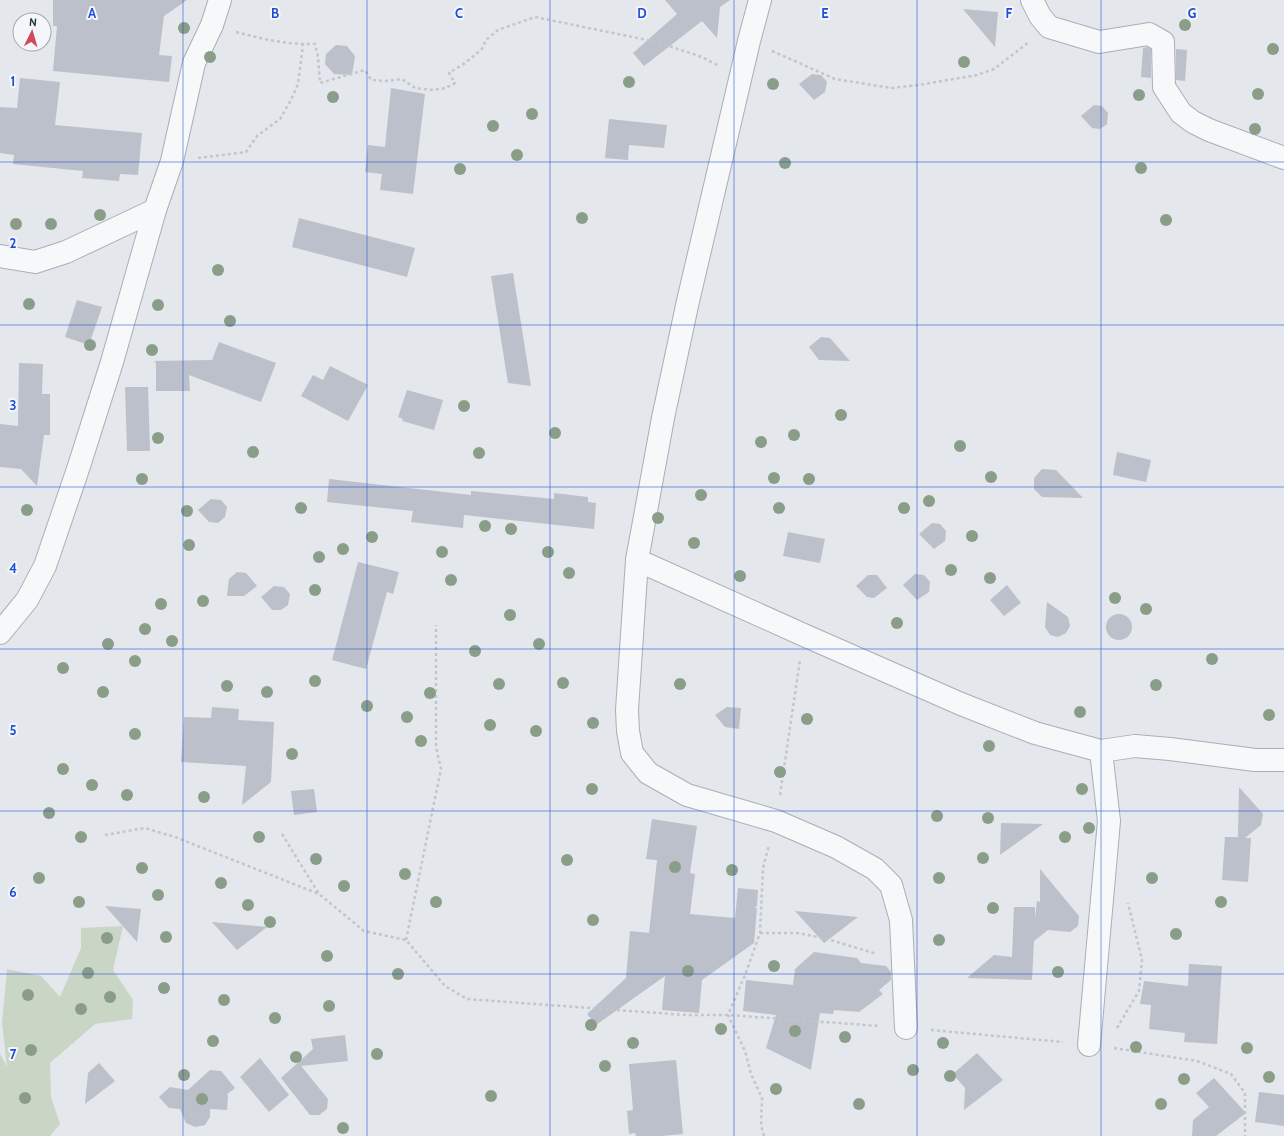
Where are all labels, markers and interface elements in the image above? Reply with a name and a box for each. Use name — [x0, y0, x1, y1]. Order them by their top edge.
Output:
text: A — [88, 5, 97, 21]
text: B — [271, 5, 279, 21]
text: C — [455, 5, 463, 21]
text: D — [637, 5, 647, 21]
text: E — [821, 5, 829, 21]
text: F — [1006, 5, 1013, 21]
text: G — [1188, 5, 1197, 21]
north arrow — [12, 12, 52, 52]
text: N — [28, 15, 37, 29]
text: 1 — [11, 73, 15, 89]
text: 2 — [10, 235, 17, 251]
text: 3 — [9, 397, 17, 413]
text: 4 — [9, 560, 17, 576]
text: 5 — [10, 722, 17, 738]
text: 6 — [9, 884, 17, 900]
text: 7 — [10, 1046, 17, 1062]

